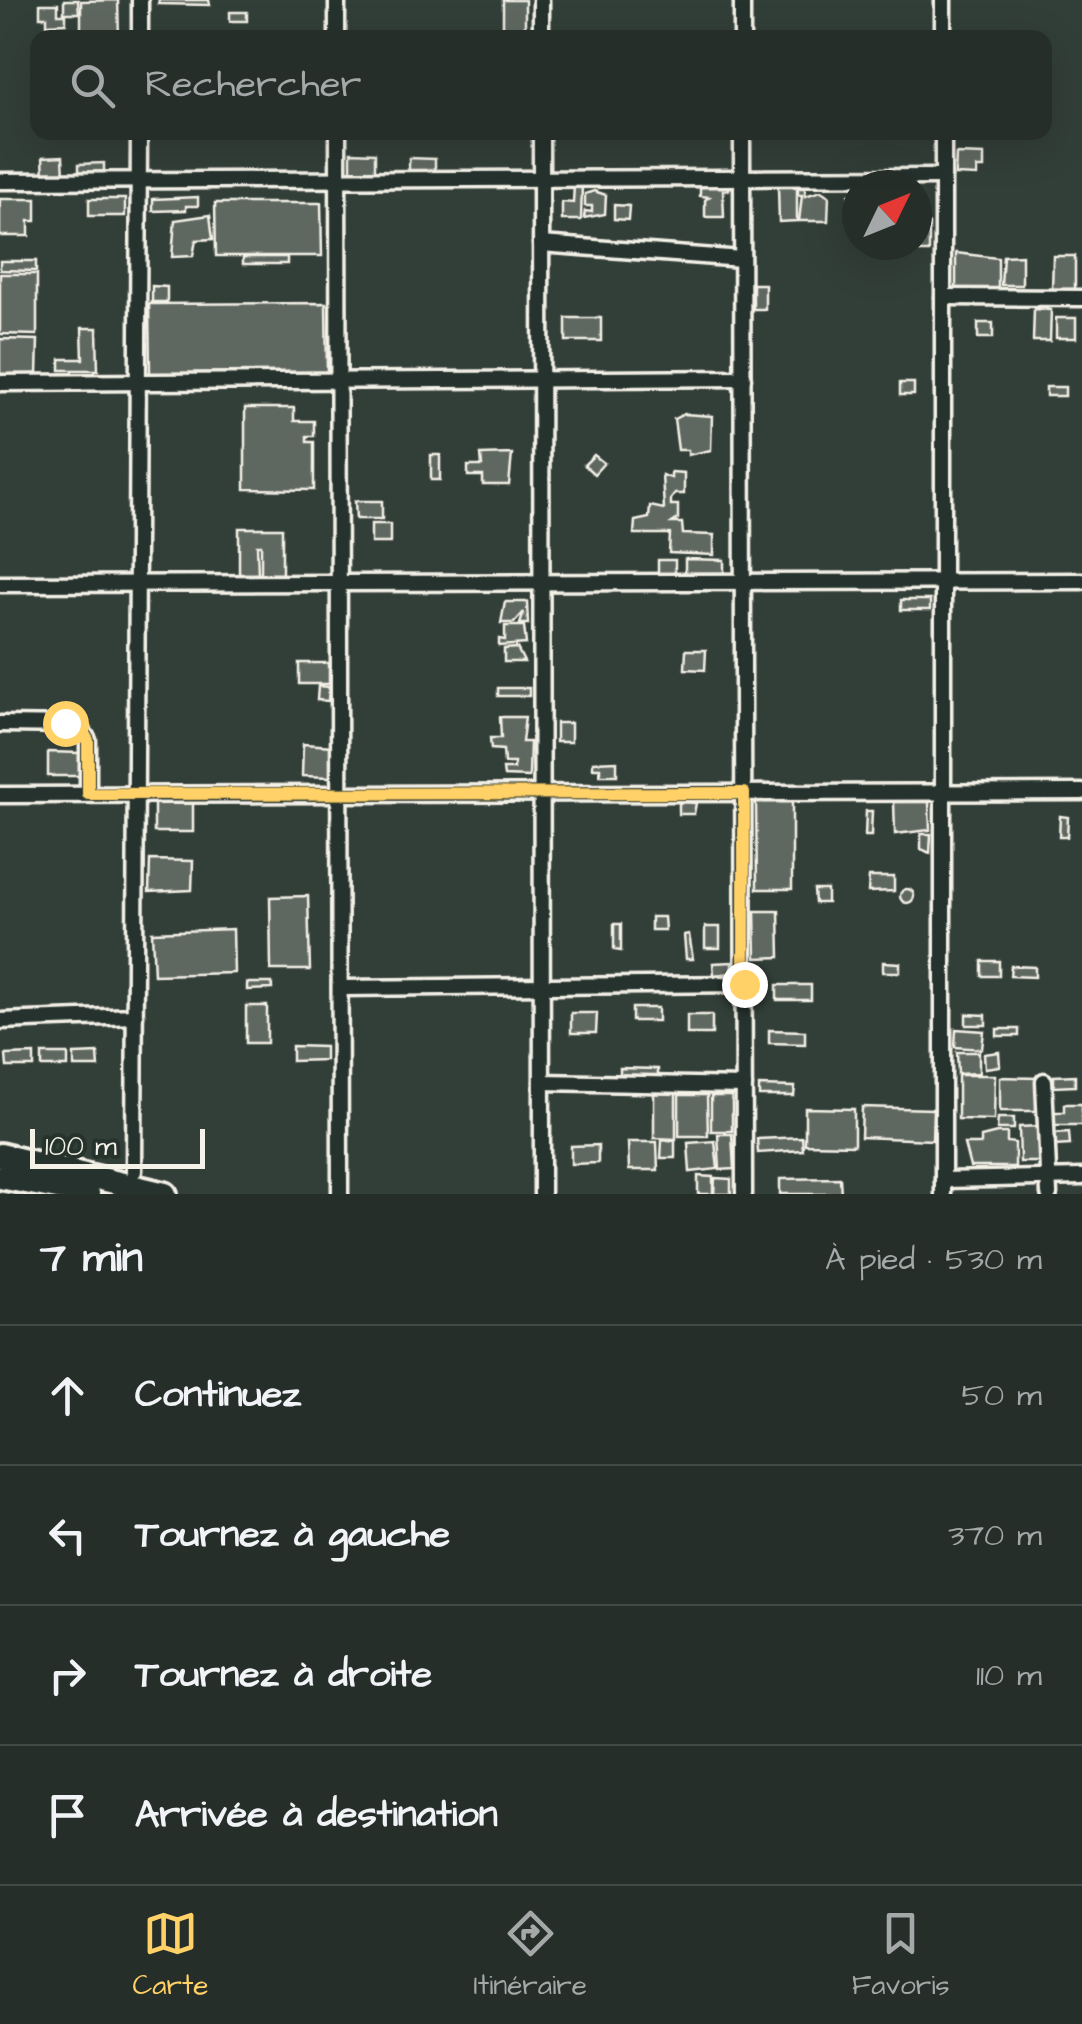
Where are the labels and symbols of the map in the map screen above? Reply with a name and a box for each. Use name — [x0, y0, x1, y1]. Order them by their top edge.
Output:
north arrow — [842, 170, 932, 260]
route start — [43, 701, 89, 747]
route end — [722, 962, 768, 1008]
scale bar — [30, 1124, 205, 1168]

